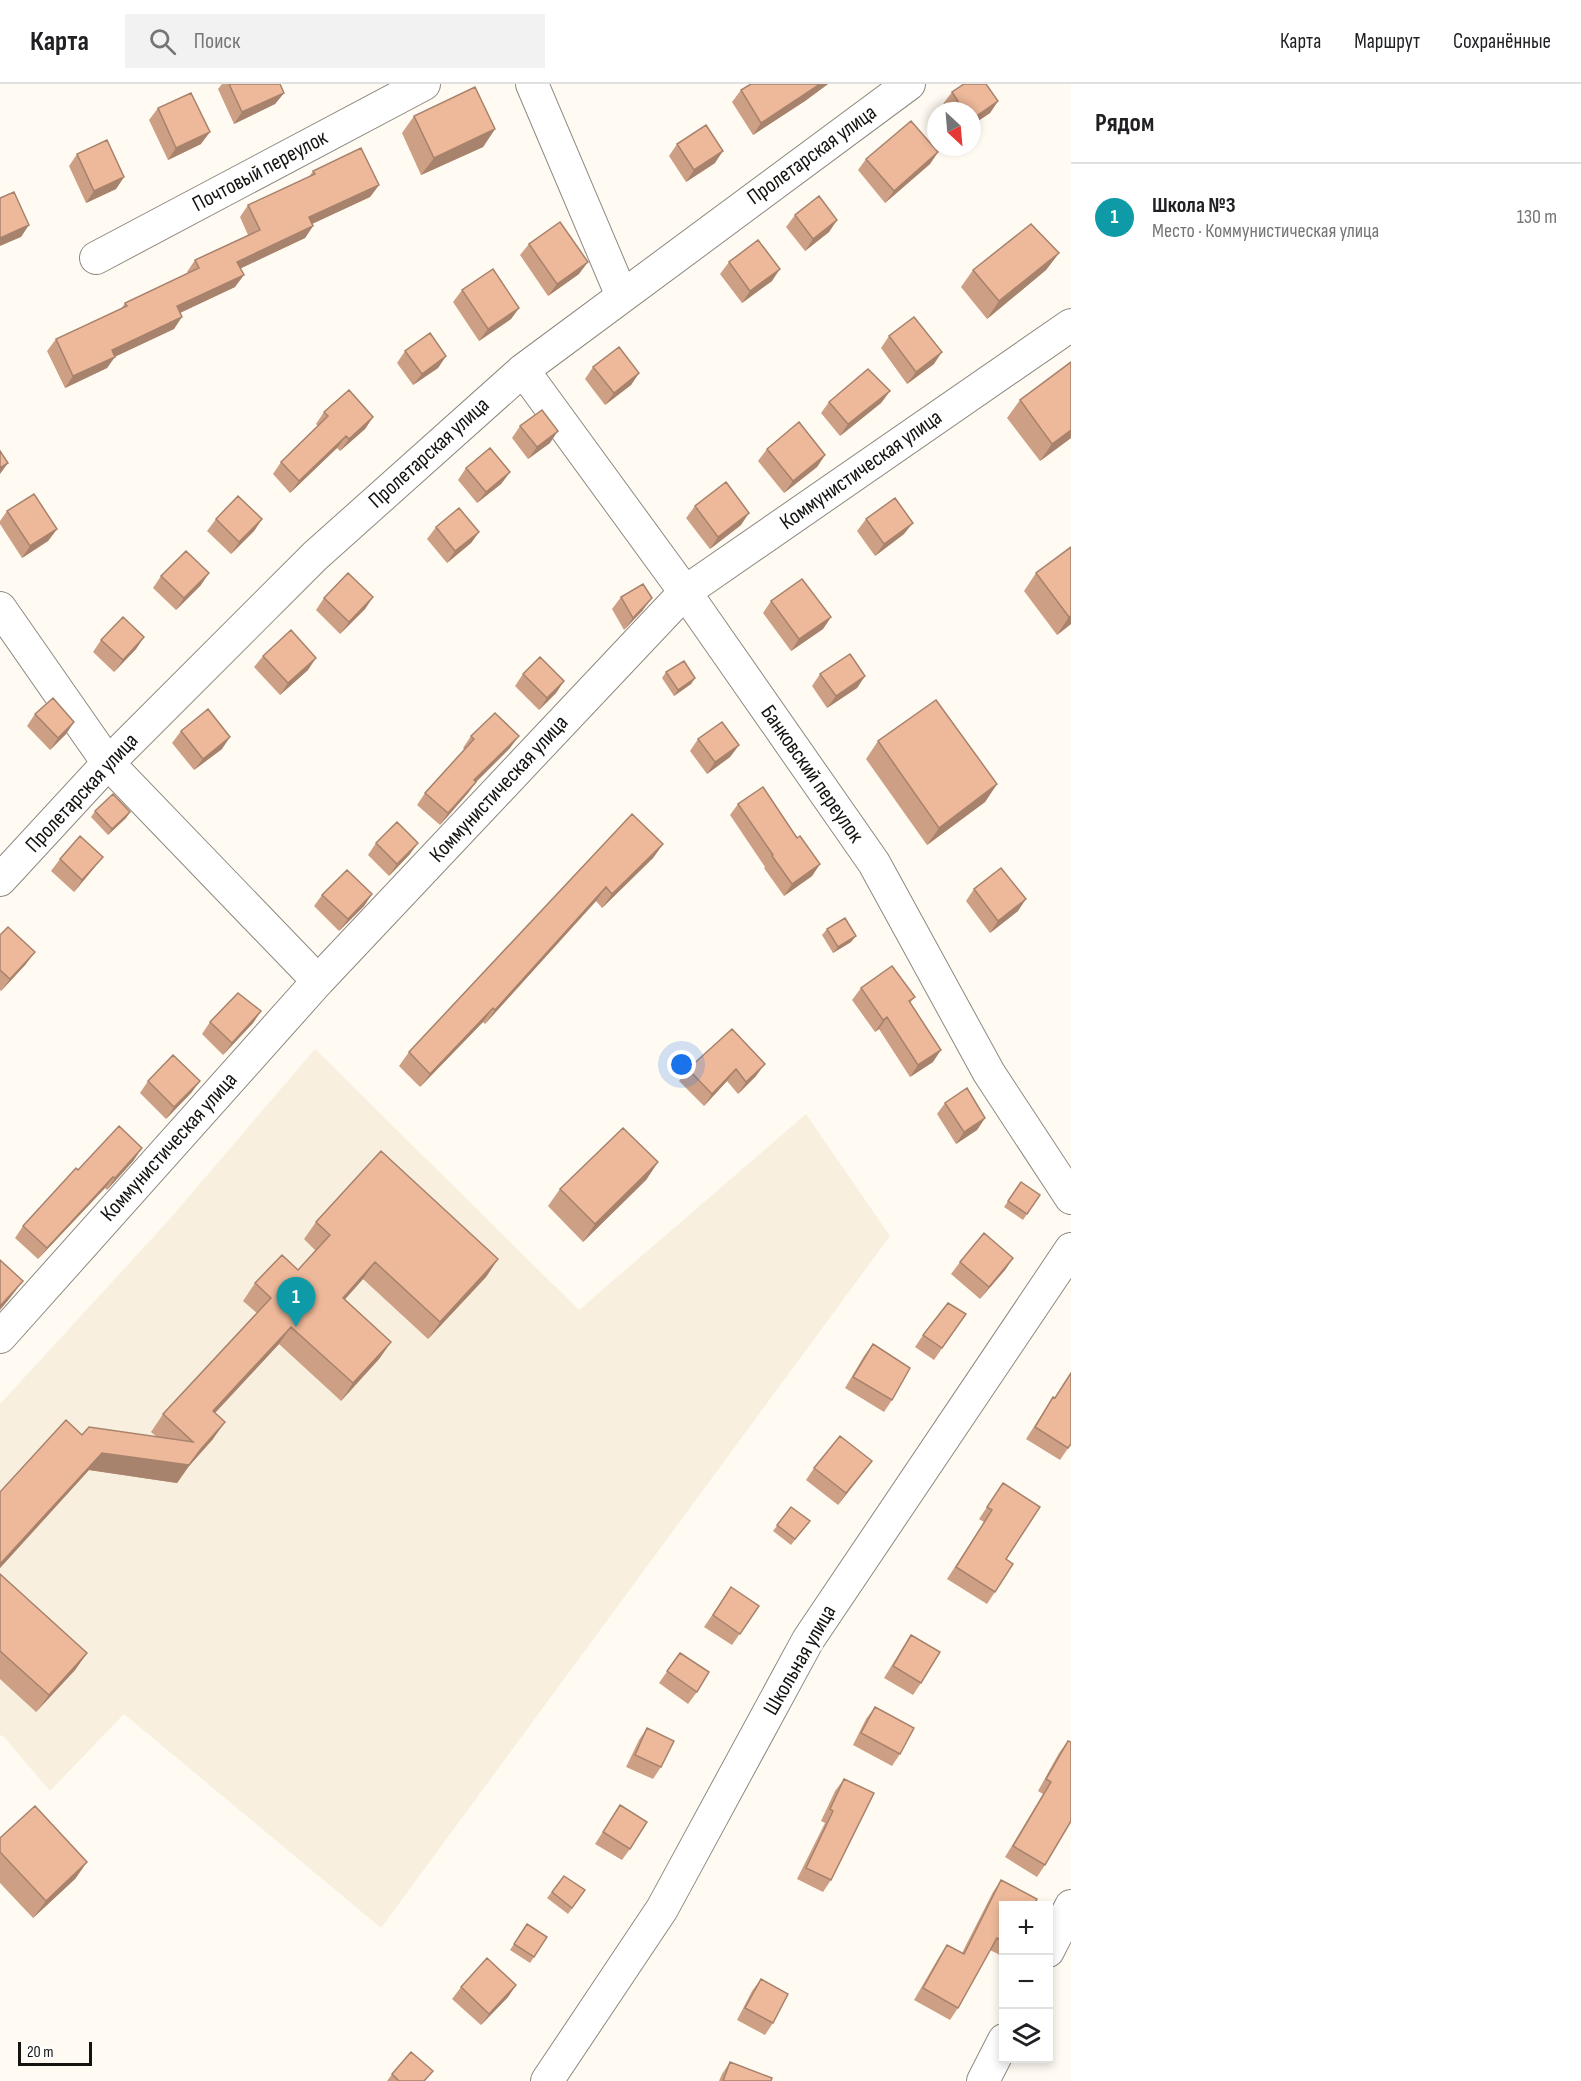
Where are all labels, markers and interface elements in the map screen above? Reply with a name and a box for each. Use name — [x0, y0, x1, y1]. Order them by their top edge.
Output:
search box — [125, 14, 545, 68]
text: Карта — [30, 25, 89, 58]
icon: search — [146, 25, 179, 58]
text: Поиск — [194, 28, 240, 55]
text: Карта — [1280, 29, 1321, 54]
text: Маршрут — [1354, 29, 1420, 54]
text: Сохранённые — [1453, 29, 1551, 54]
street label: Пролетарская улица — [742, 99, 882, 211]
north arrow — [927, 102, 981, 156]
text: Рядом — [1095, 108, 1154, 139]
street label: Почтовый переулок — [188, 124, 333, 218]
text: Школа №3 — [1152, 192, 1236, 219]
text: 1 — [1111, 205, 1118, 229]
text: 130 m — [1517, 205, 1557, 229]
text: Место · Коммунистическая улица — [1152, 219, 1379, 243]
street label: Пролетарская улица — [363, 392, 495, 514]
street label: Коммунистическая улица — [775, 404, 947, 536]
street label: Банковский переулок — [755, 700, 870, 849]
street label: Коммунистическая улица — [424, 710, 574, 868]
street label: Пролетарская улица — [20, 728, 144, 858]
your location — [667, 1050, 696, 1079]
street label: Коммунистическая улица — [95, 1067, 243, 1227]
pin: 1 — [276, 1278, 316, 1327]
street label: Школьная улица — [758, 1600, 842, 1720]
map controls — [999, 1901, 1053, 2063]
button: + — [999, 1901, 1053, 1955]
button: − — [999, 1955, 1053, 2009]
button: layers — [999, 2009, 1053, 2063]
scale bar — [18, 2039, 92, 2066]
text: 20 m — [27, 2043, 54, 2062]

